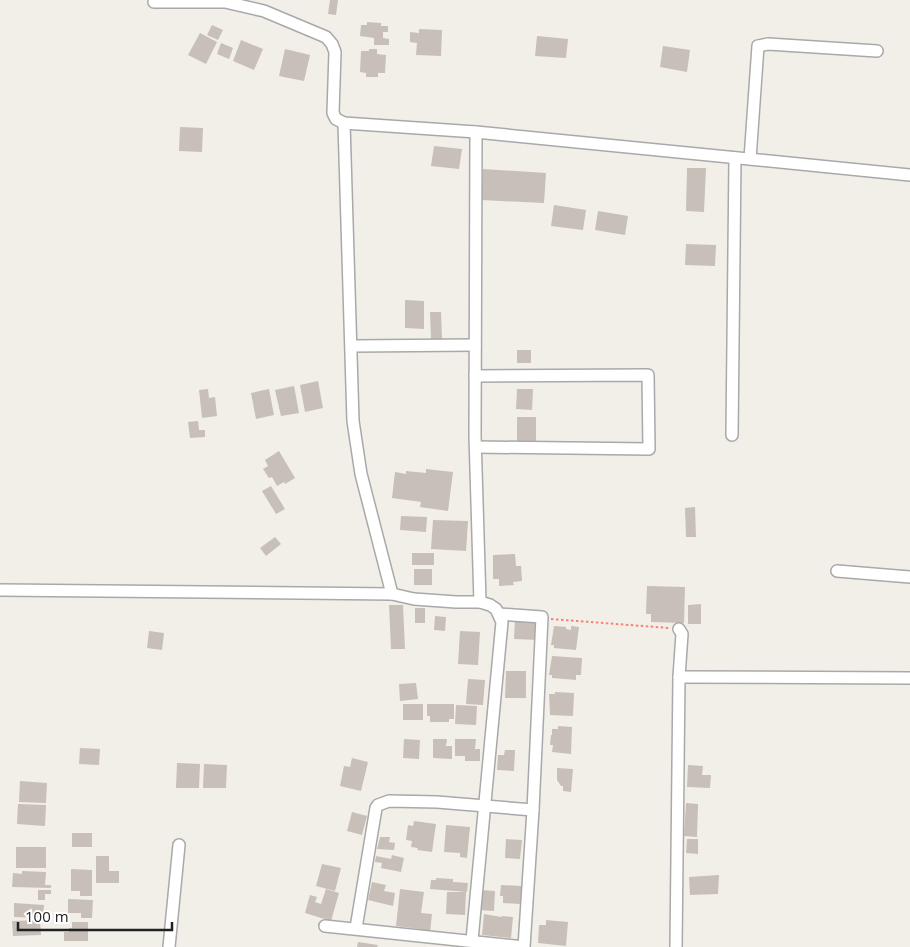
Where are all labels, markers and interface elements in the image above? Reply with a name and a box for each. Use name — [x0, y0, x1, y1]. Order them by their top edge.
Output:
scale bar — [18, 900, 171, 932]
text: 100 m — [25, 906, 69, 926]

